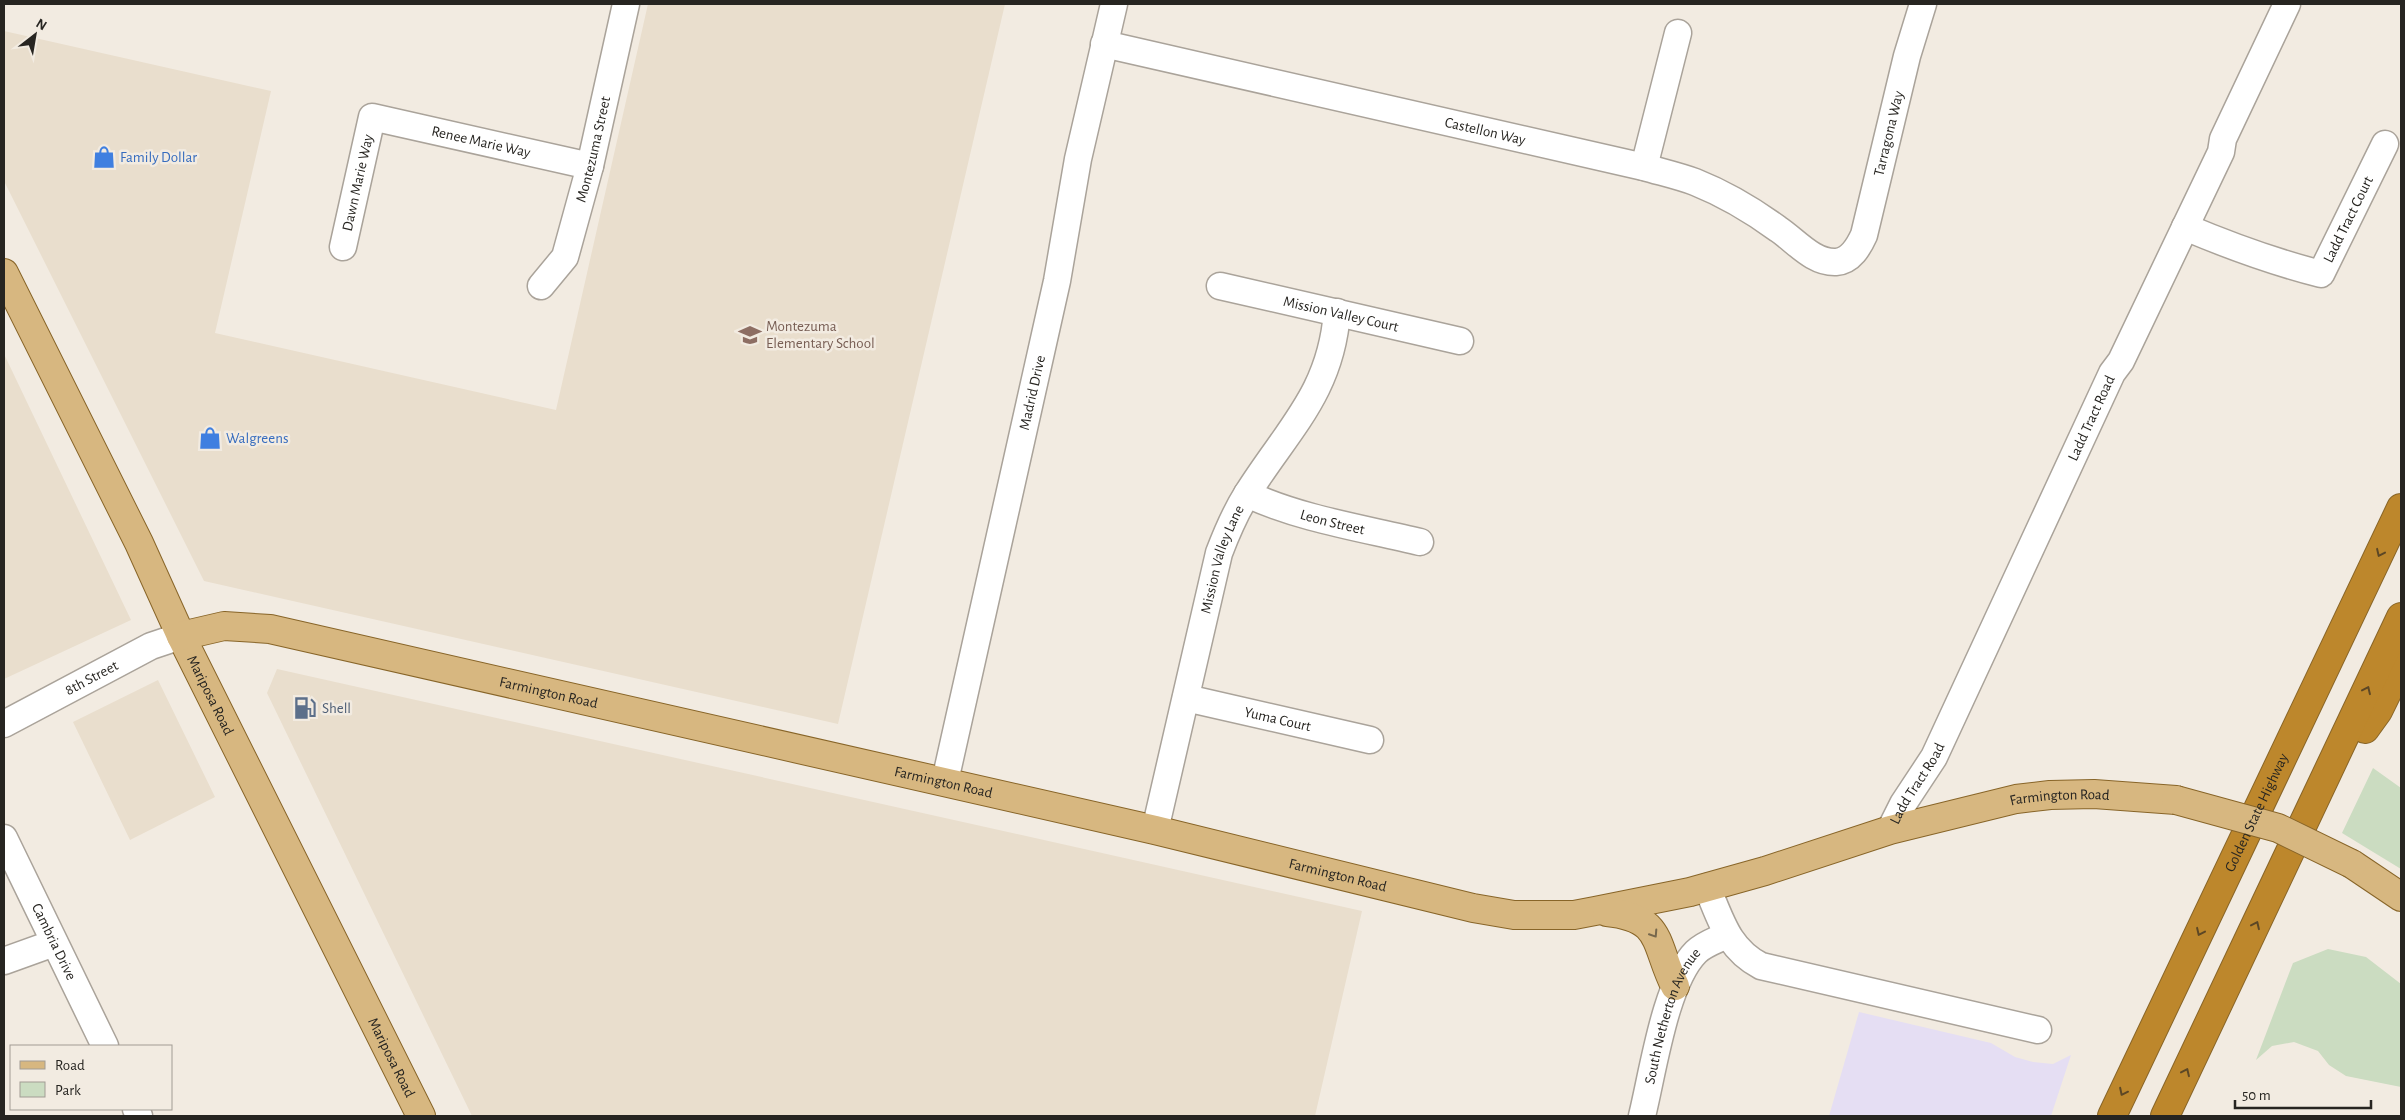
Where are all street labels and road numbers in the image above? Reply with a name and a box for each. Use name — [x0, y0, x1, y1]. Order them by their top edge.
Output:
street label: Tarragona Way — [1871, 89, 1906, 178]
street label: Montezuma Street — [573, 95, 613, 204]
street label: Castellon Way — [1443, 115, 1528, 148]
street label: Renee Marie Way — [430, 124, 532, 161]
street label: Dawn Marie Way — [340, 132, 376, 233]
street label: Ladd Tract Court — [2321, 174, 2376, 265]
street label: Mission Valley Court — [1282, 294, 1400, 335]
street label: Madrid Drive — [1017, 354, 1048, 432]
street label: Ladd Tract Road — [2065, 373, 2118, 463]
street label: Mission Valley Lane — [1198, 503, 1247, 615]
street label: Leon Street — [1298, 507, 1366, 537]
street label: Mariposa Road — [184, 653, 236, 738]
street label: 8th Street — [63, 658, 121, 698]
street label: Farmington Road — [498, 674, 599, 711]
street label: Yuma Court — [1243, 705, 1313, 734]
street label: Ladd Tract Road — [1887, 741, 1948, 826]
street label: Golden State Highway — [2222, 751, 2291, 874]
street label: Farmington Road — [893, 764, 994, 801]
street label: Farmington Road — [2008, 787, 2110, 808]
street label: Farmington Road — [1287, 856, 1388, 895]
street label: Cambria Drive — [29, 901, 79, 982]
street label: South Netherton Avenue — [1642, 945, 1704, 1086]
street label: Mariposa Road — [365, 1015, 417, 1100]

